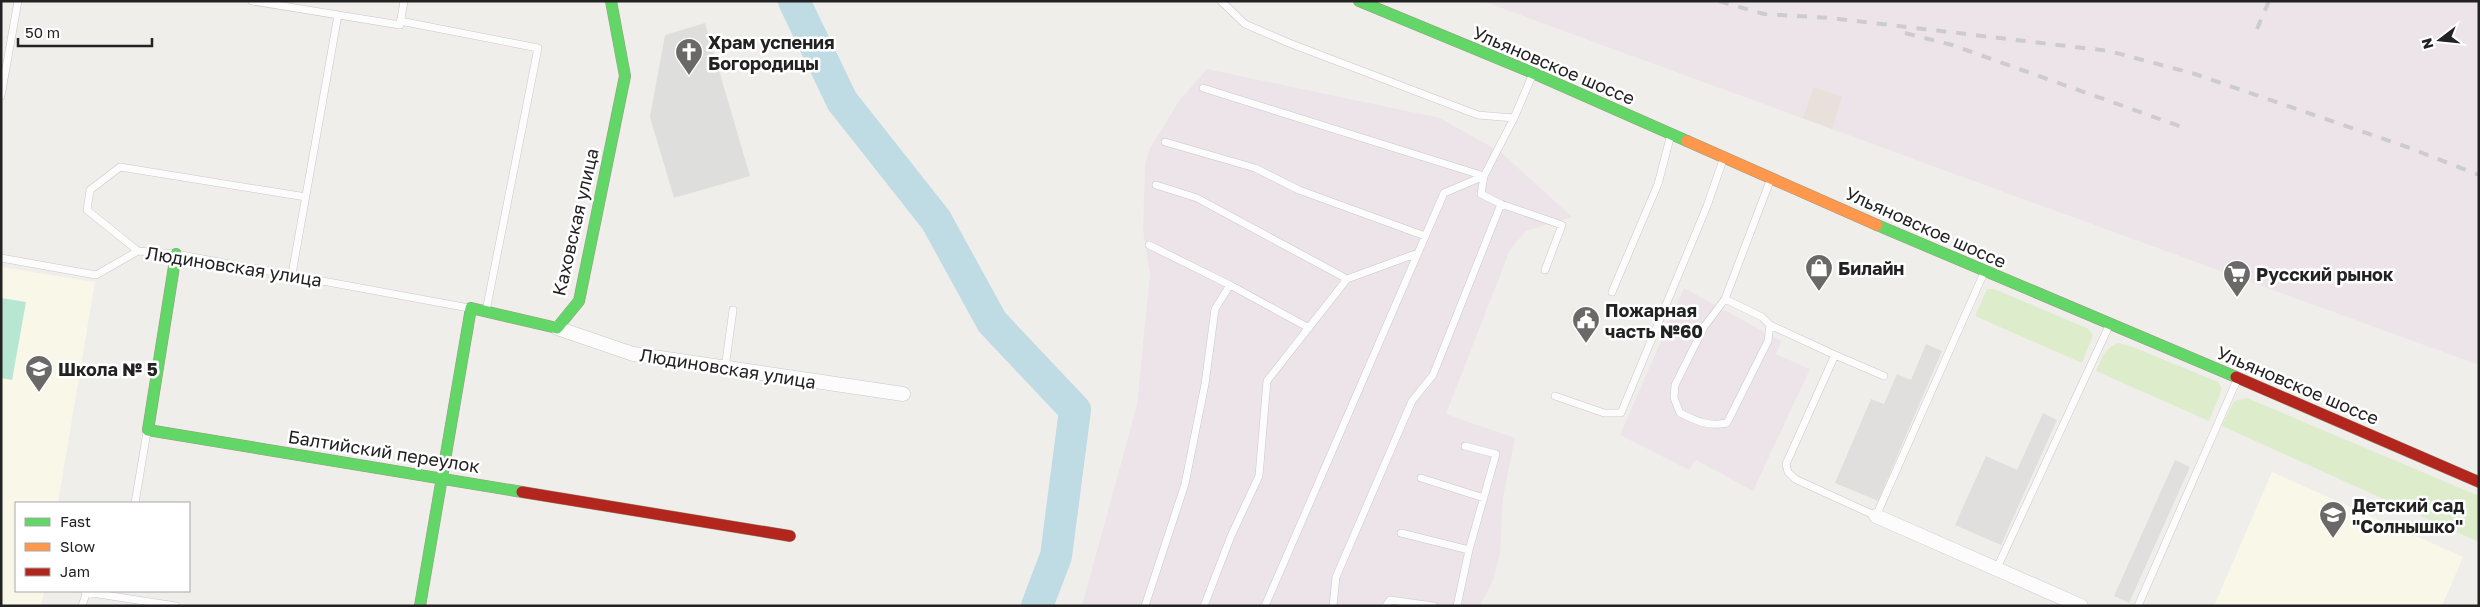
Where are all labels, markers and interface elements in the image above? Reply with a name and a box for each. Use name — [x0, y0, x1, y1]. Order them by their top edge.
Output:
scale bar — [18, 15, 151, 47]
north arrow — [2415, 15, 2465, 65]
street label: Ульяновское шоссе — [1470, 21, 1638, 109]
text: 50 m — [25, 23, 60, 41]
place label: Храм успения Богородицы — [708, 31, 835, 74]
text: N — [2417, 36, 2437, 51]
church icon: Храм успения Богородицы — [674, 37, 704, 76]
street label: Каховская улица — [547, 146, 603, 298]
street label: Ульяновское шоссе — [1842, 182, 2010, 272]
street label: Людиновская улица — [144, 241, 324, 291]
shop icon: Билайн — [1804, 253, 1834, 292]
place label: Билайн — [1838, 257, 1904, 279]
supermarket icon: Русский рынок — [2222, 259, 2252, 298]
place label: Русский рынок — [2256, 263, 2394, 285]
place label: Пожарная часть №60 — [1605, 299, 1703, 342]
public building icon: Пожарная часть №60 — [1571, 305, 1601, 344]
street label: Ульяновское шоссе — [2214, 341, 2382, 429]
street label: Людиновская улица — [638, 343, 818, 393]
school or university icon: Школа № 5 — [24, 354, 54, 393]
place label: Школа № 5 — [58, 358, 158, 380]
street label: Балтийский переулок — [287, 425, 481, 477]
place label: Детский сад "Солнышко" — [2352, 494, 2464, 537]
school or university icon: Детский сад "Солнышко" — [2318, 500, 2348, 539]
legend — [15, 502, 190, 592]
text: Fast — [60, 512, 91, 530]
text: Slow — [60, 537, 95, 555]
text: Jam — [60, 562, 90, 580]

